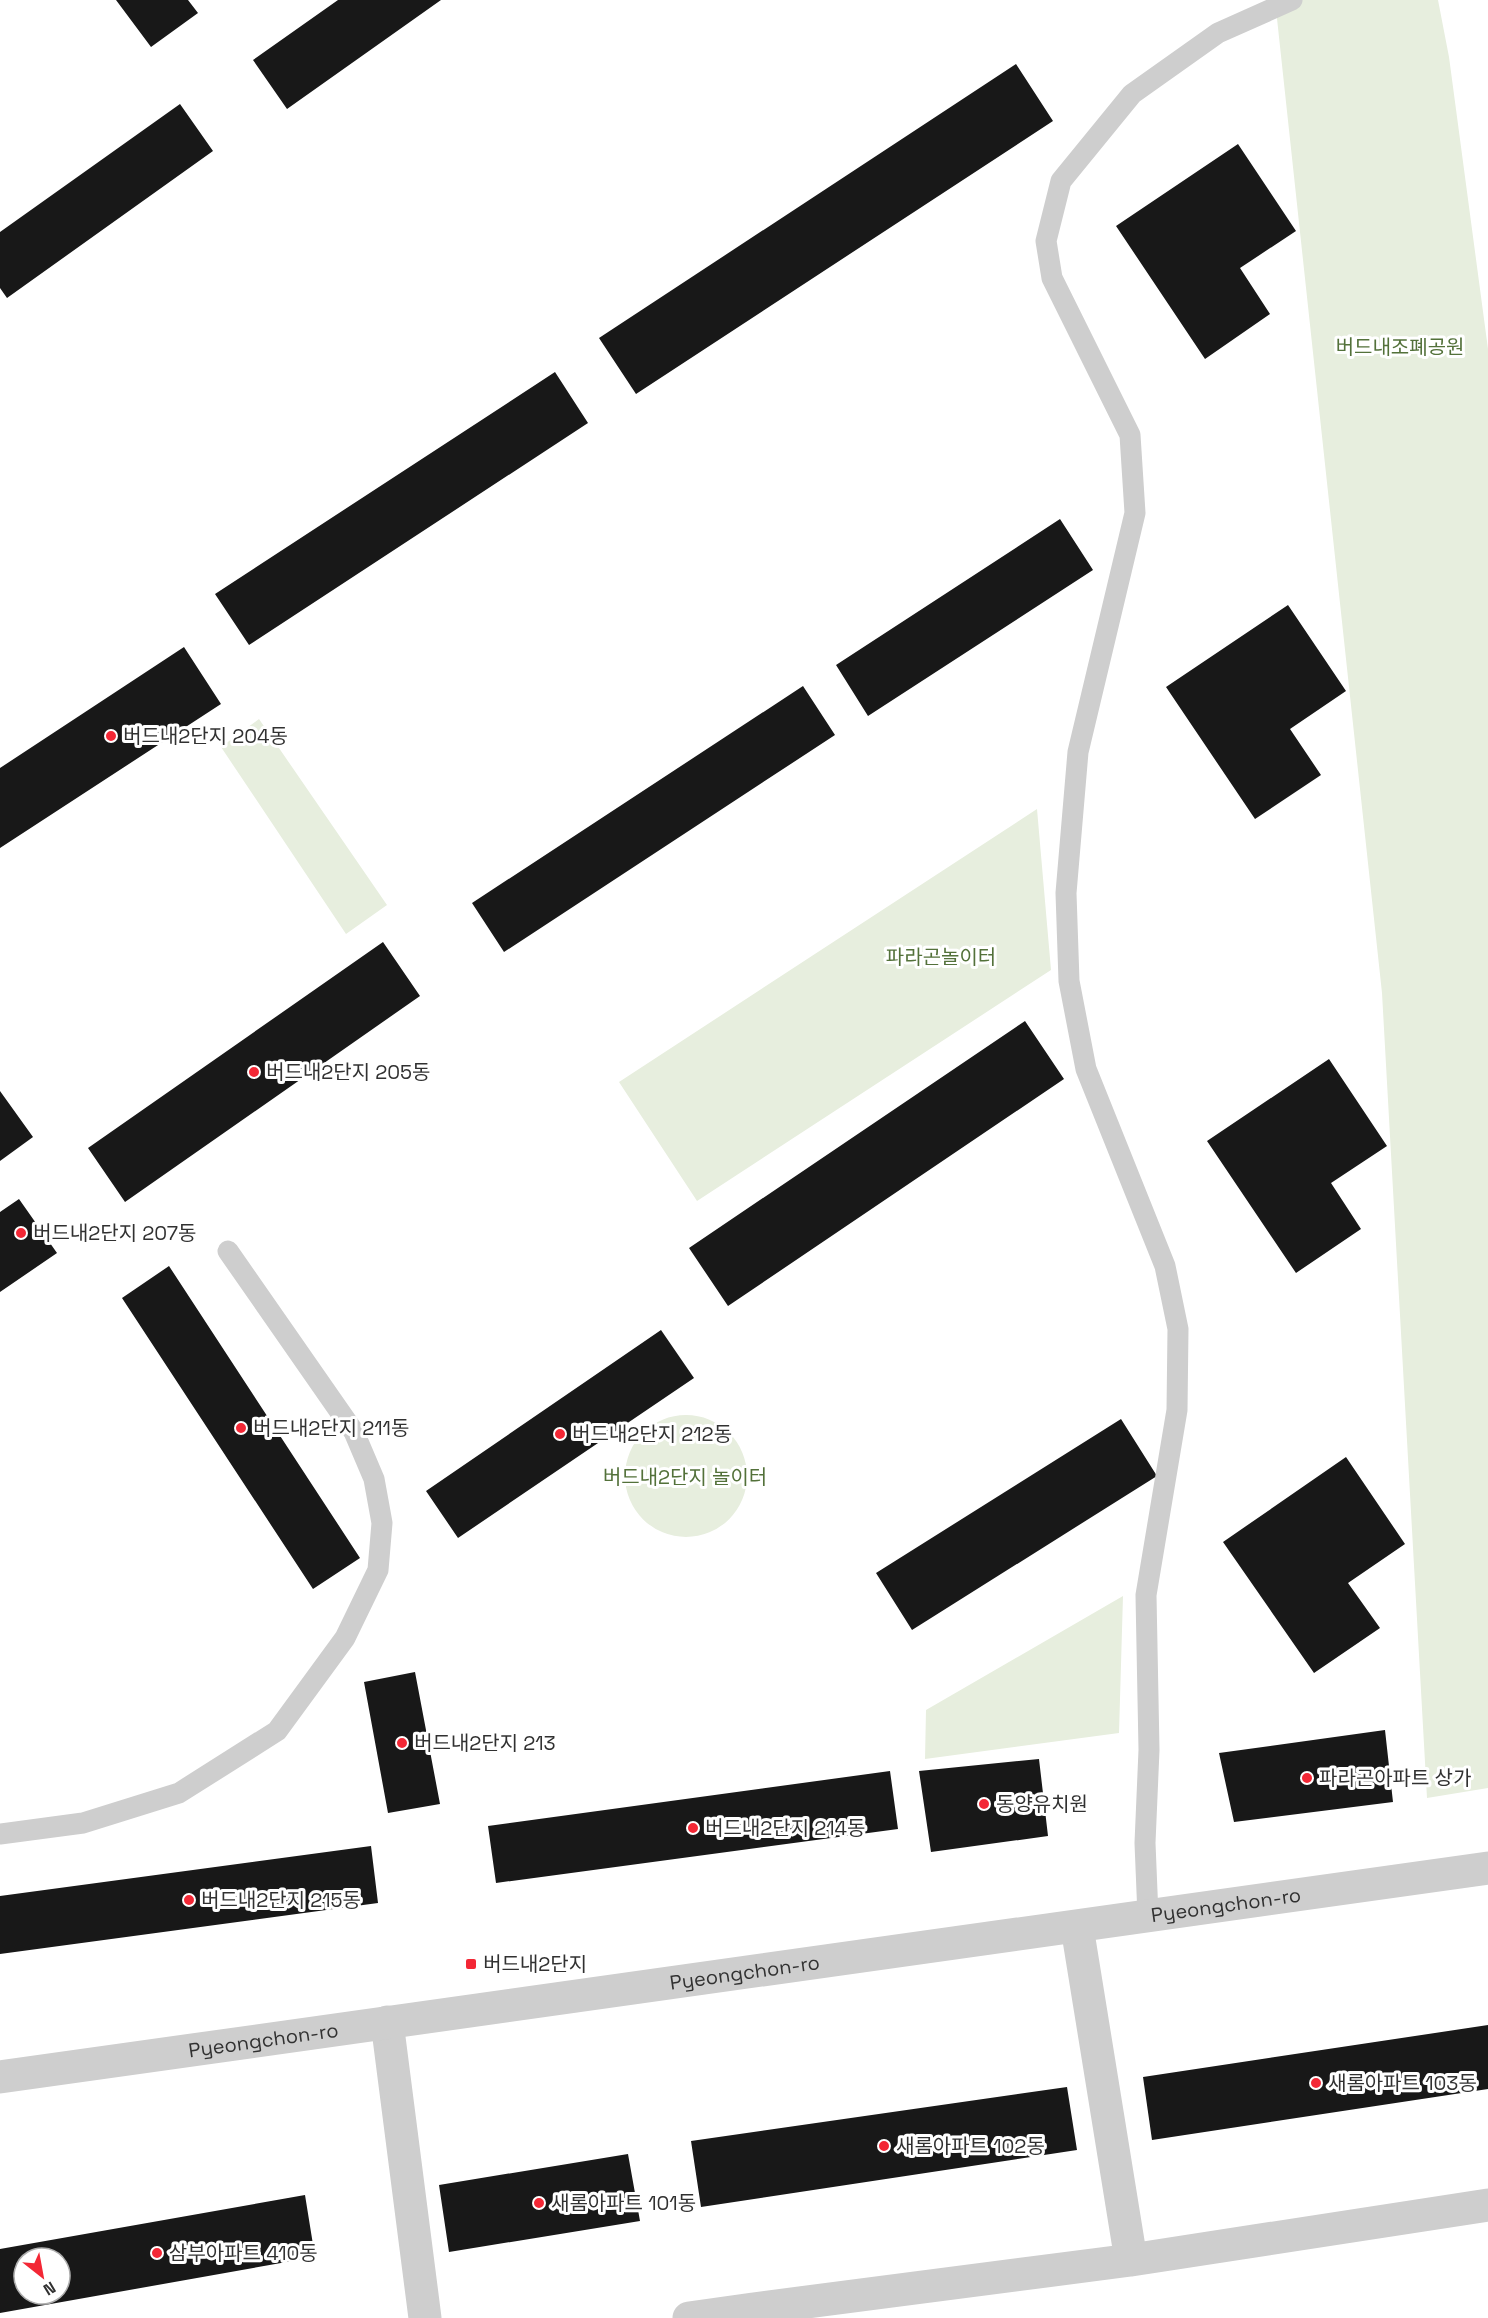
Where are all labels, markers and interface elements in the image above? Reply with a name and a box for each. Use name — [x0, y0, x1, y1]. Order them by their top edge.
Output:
park label: 버드내조폐공원 — [1336, 334, 1464, 360]
place label: 버드내2단지 204동 — [123, 723, 288, 749]
marker: 버드내2단지 204동 — [104, 729, 118, 743]
park label: 파라곤놀이터 — [886, 944, 996, 970]
place label: 버드내2단지 205동 — [266, 1059, 430, 1085]
marker: 버드내2단지 205동 — [247, 1065, 261, 1079]
place label: 버드내2단지 207동 — [33, 1220, 196, 1246]
marker: 버드내2단지 207동 — [14, 1226, 28, 1240]
place label: 버드내2단지 211동 — [253, 1415, 409, 1441]
marker: 버드내2단지 211동 — [234, 1421, 248, 1435]
place label: 버드내2단지 212동 — [572, 1421, 732, 1447]
marker: 버드내2단지 212동 — [553, 1427, 567, 1441]
park label: 버드내2단지 놀이터 — [603, 1464, 767, 1490]
place label: 버드내2단지 213 — [414, 1730, 556, 1756]
marker: 버드내2단지 213 — [395, 1736, 409, 1750]
place label: 파라곤아파트 상가 — [1319, 1765, 1471, 1791]
marker: 파라곤아파트 상가 — [1300, 1771, 1314, 1785]
place label: 동양유치원 — [996, 1791, 1088, 1817]
marker: 동양유치원 — [977, 1797, 991, 1811]
place label: 버드내2단지 214동 — [705, 1815, 866, 1841]
marker: 버드내2단지 214동 — [686, 1821, 700, 1835]
street label: Pyeongchon-ro — [1149, 1881, 1303, 1928]
place label: 버드내2단지 215동 — [201, 1887, 361, 1913]
marker: 버드내2단지 215동 — [182, 1893, 196, 1907]
street label: Pyeongchon-ro — [668, 1949, 821, 1996]
place label: 버드내2단지 — [483, 1951, 587, 1977]
marker: 버드내2단지 — [464, 1957, 478, 1971]
street label: Pyeongchon-ro — [187, 2017, 340, 2063]
place label: 새롬아파트 103동 — [1328, 2070, 1477, 2096]
marker: 새롬아파트 103동 — [1309, 2076, 1323, 2090]
place label: 새롬아파트 102동 — [896, 2133, 1045, 2159]
marker: 새롬아파트 102동 — [877, 2139, 891, 2153]
place label: 새롬아파트 101동 — [551, 2190, 696, 2216]
marker: 새롬아파트 101동 — [532, 2196, 546, 2210]
place label: 삼부아파트 410동 — [169, 2240, 318, 2266]
north arrow — [12, 2246, 72, 2306]
marker: 삼부아파트 410동 — [150, 2246, 164, 2260]
text: N — [39, 2277, 59, 2300]

